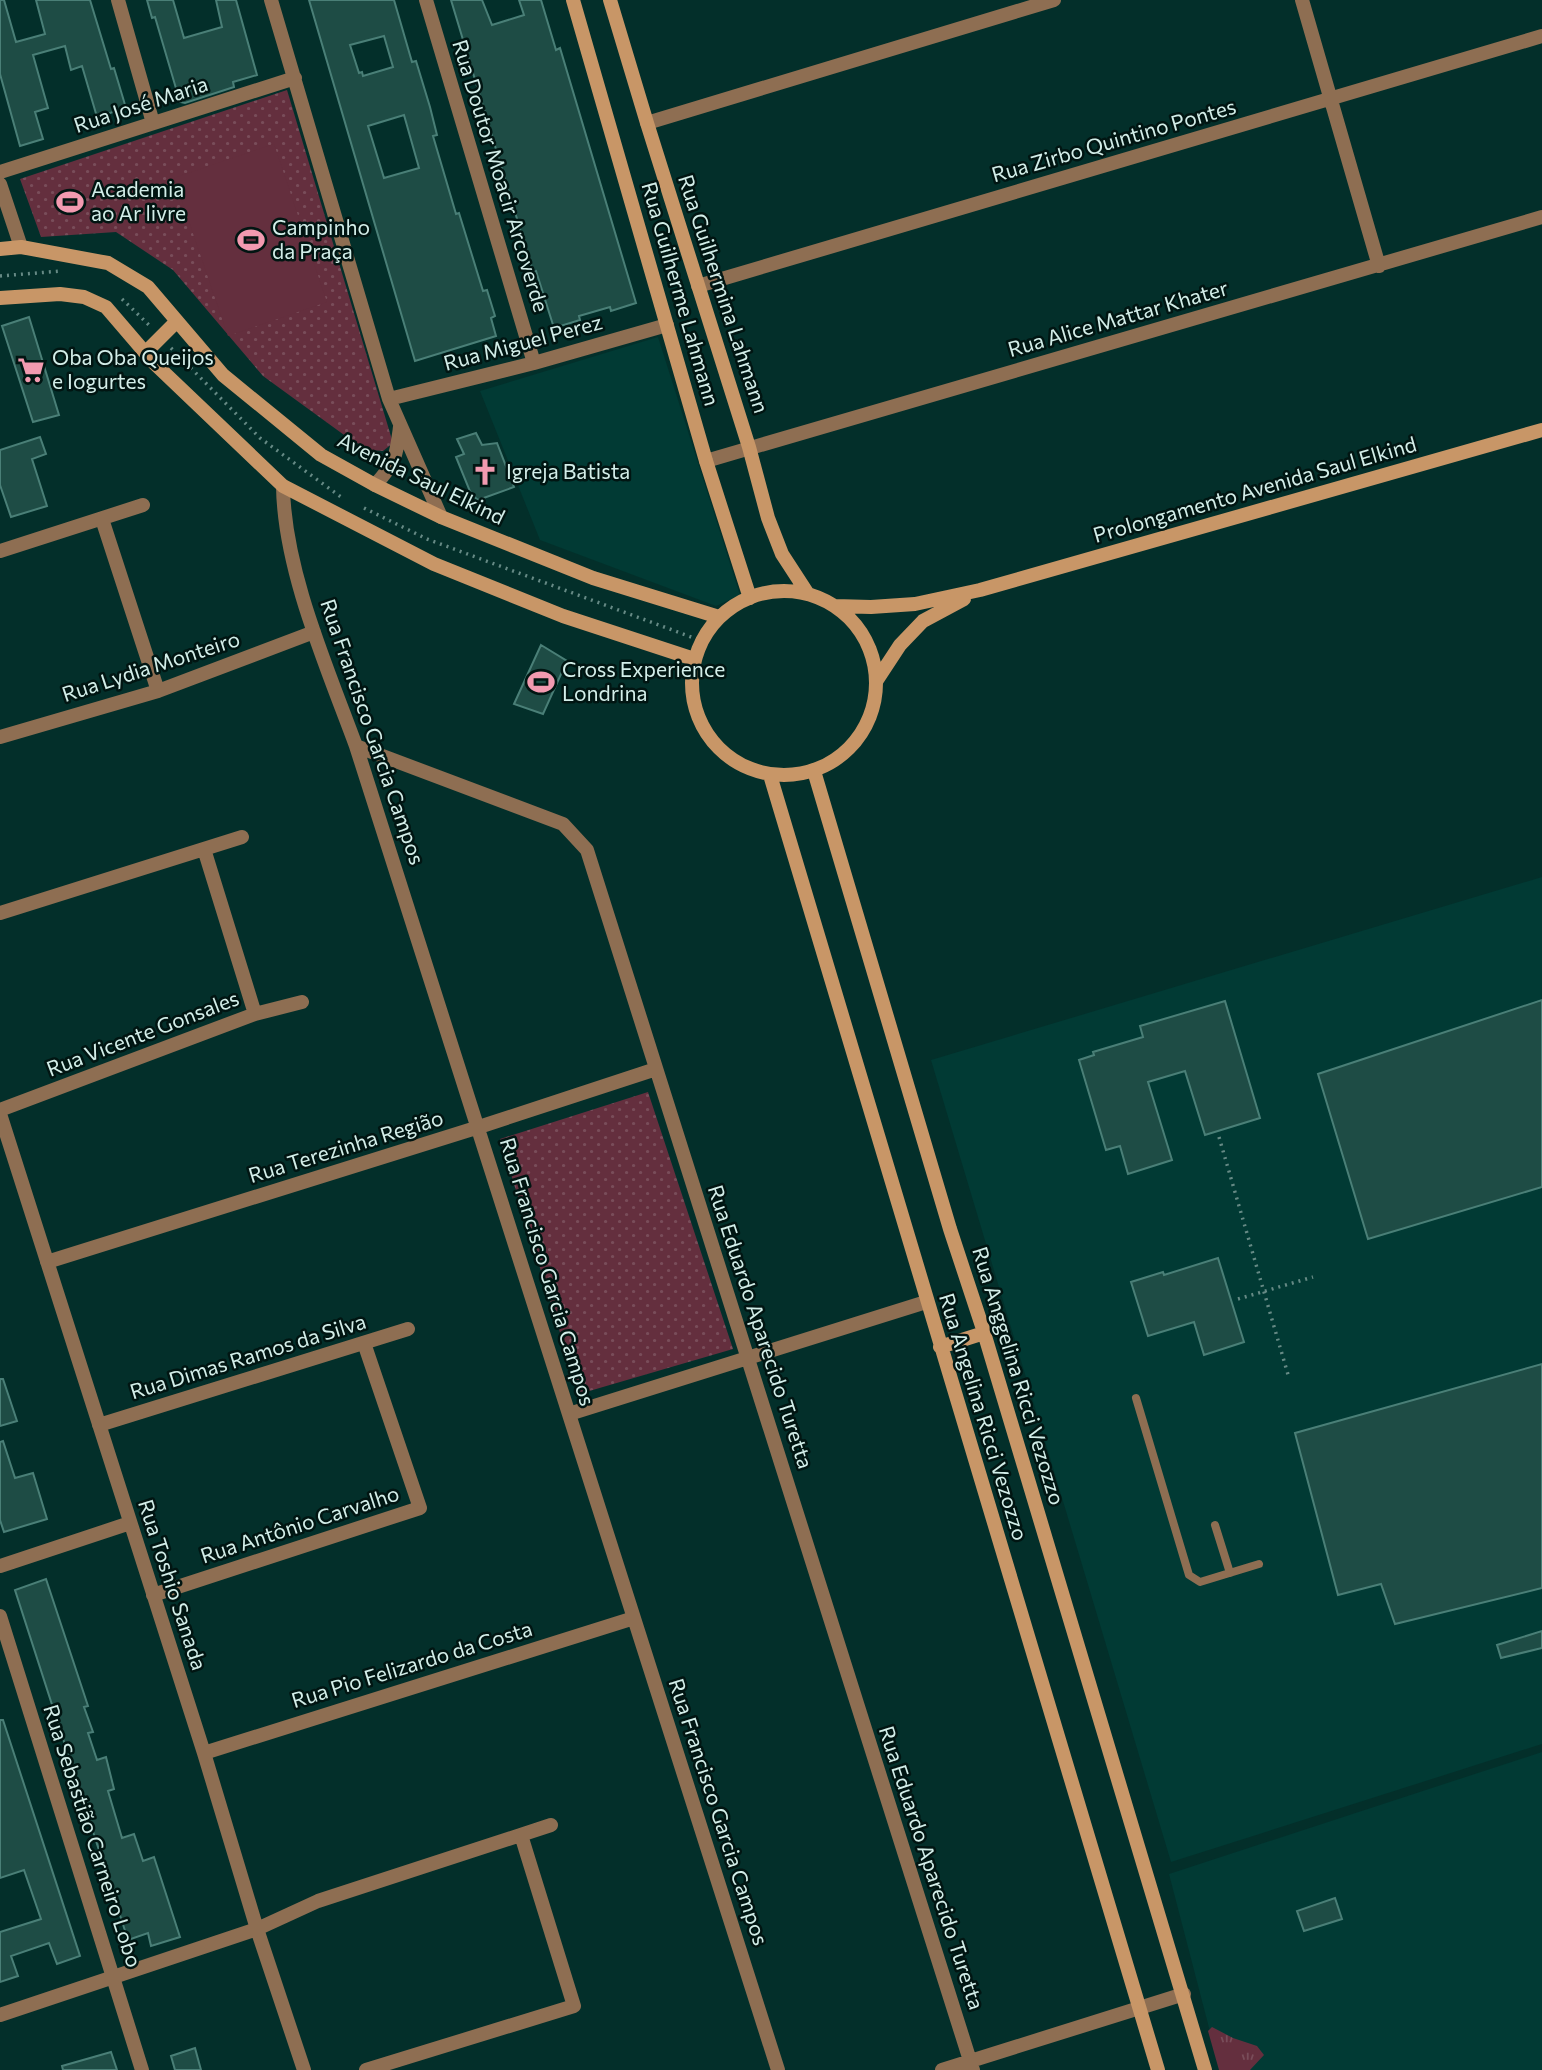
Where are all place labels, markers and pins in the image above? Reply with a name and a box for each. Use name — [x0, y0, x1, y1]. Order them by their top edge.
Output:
place label: Academia ao Ar livre — [91, 176, 186, 225]
sports icon: Academia ao Ar livre — [55, 187, 85, 217]
place label: Campinho da Praça — [272, 214, 370, 263]
sports icon: Campinho da Praça — [236, 225, 266, 255]
place label: Oba Oba Queijos e Iogurtes — [52, 344, 214, 393]
supermarket icon: Oba Oba Queijos e Iogurtes — [16, 355, 46, 385]
church icon: Igreja Batista — [470, 457, 500, 487]
place label: Igreja Batista — [506, 458, 630, 483]
place label: Cross Experience Londrina — [562, 656, 725, 705]
sports icon: Cross Experience Londrina — [526, 667, 556, 697]

